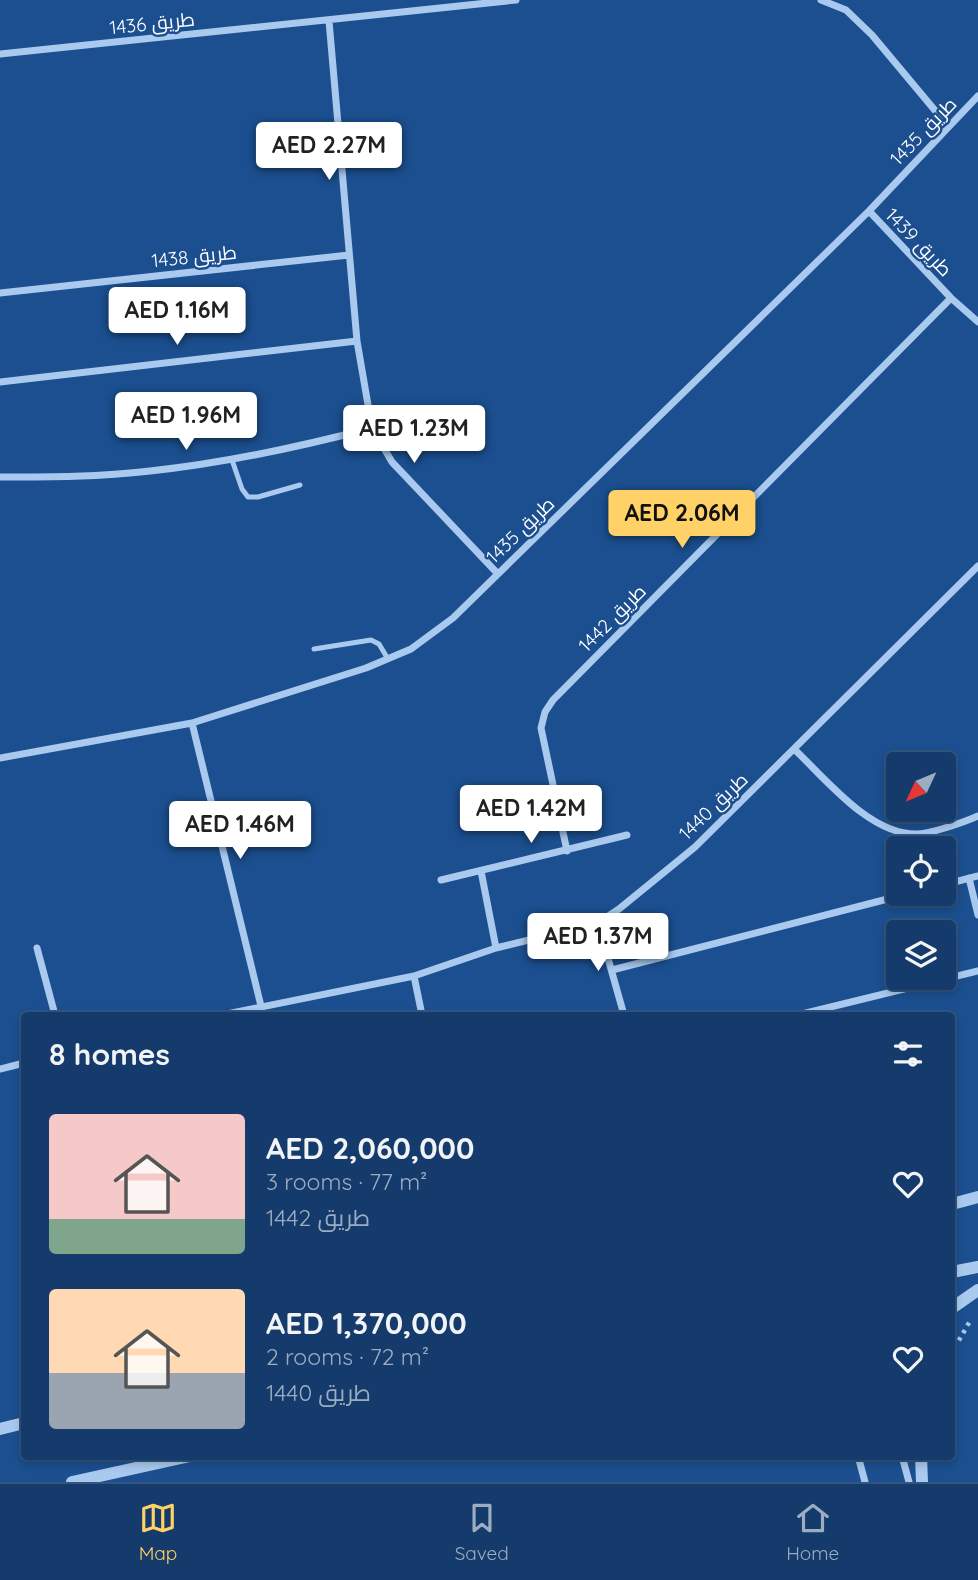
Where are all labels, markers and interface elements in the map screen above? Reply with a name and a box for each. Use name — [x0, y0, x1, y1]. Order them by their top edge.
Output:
street label: طريق 1436 — [108, 7, 196, 40]
street label: طريق 1435 — [885, 92, 962, 171]
pin: AED 2.27M — [249, 122, 409, 182]
text: AED 2.27M — [272, 130, 386, 159]
street label: طريق 1439 — [880, 203, 957, 282]
street label: طريق 1438 — [150, 240, 238, 273]
pin: AED 1.16M — [97, 288, 257, 347]
text: AED 1.16M — [125, 295, 229, 324]
pin: AED 1.96M — [106, 392, 266, 452]
text: AED 1.96M — [131, 400, 241, 429]
pin: AED 1.23M — [334, 406, 494, 465]
text: AED 1.23M — [359, 413, 469, 442]
pin: AED 2.06M — [602, 490, 762, 550]
street label: طريق 1435 — [481, 492, 560, 569]
text: AED 2.06M — [624, 498, 740, 527]
street label: طريق 1442 — [573, 579, 652, 658]
north arrow — [886, 752, 956, 822]
map controls — [886, 752, 956, 990]
street label: طريق 1440 — [673, 767, 753, 845]
pin: AED 1.42M — [451, 786, 611, 845]
text: AED 1.42M — [476, 793, 586, 822]
pin: AED 1.46M — [160, 802, 320, 861]
text: AED 1.46M — [185, 809, 295, 838]
button: locate — [886, 836, 956, 906]
pin: AED 1.37M — [518, 914, 678, 973]
button: layers — [886, 920, 956, 990]
text: AED 1.37M — [543, 921, 653, 950]
text: 8 homes — [49, 1035, 170, 1073]
icon: filters — [889, 1035, 927, 1073]
text: AED 2,060,000 — [266, 1129, 474, 1167]
icon: home — [105, 1142, 189, 1226]
icon: heart — [889, 1165, 927, 1203]
text: 3 rooms · 77 m² — [266, 1167, 427, 1196]
text: طريق 1442 — [266, 1203, 370, 1232]
text: AED 1,370,000 — [266, 1304, 467, 1342]
icon: home — [105, 1317, 189, 1401]
icon: heart — [889, 1340, 927, 1378]
text: 2 rooms · 72 m² — [266, 1342, 429, 1371]
text: طريق 1440 — [266, 1378, 371, 1407]
tab: Map — [139, 1499, 177, 1565]
tab: Saved — [455, 1499, 509, 1565]
tab: Home — [786, 1499, 839, 1565]

